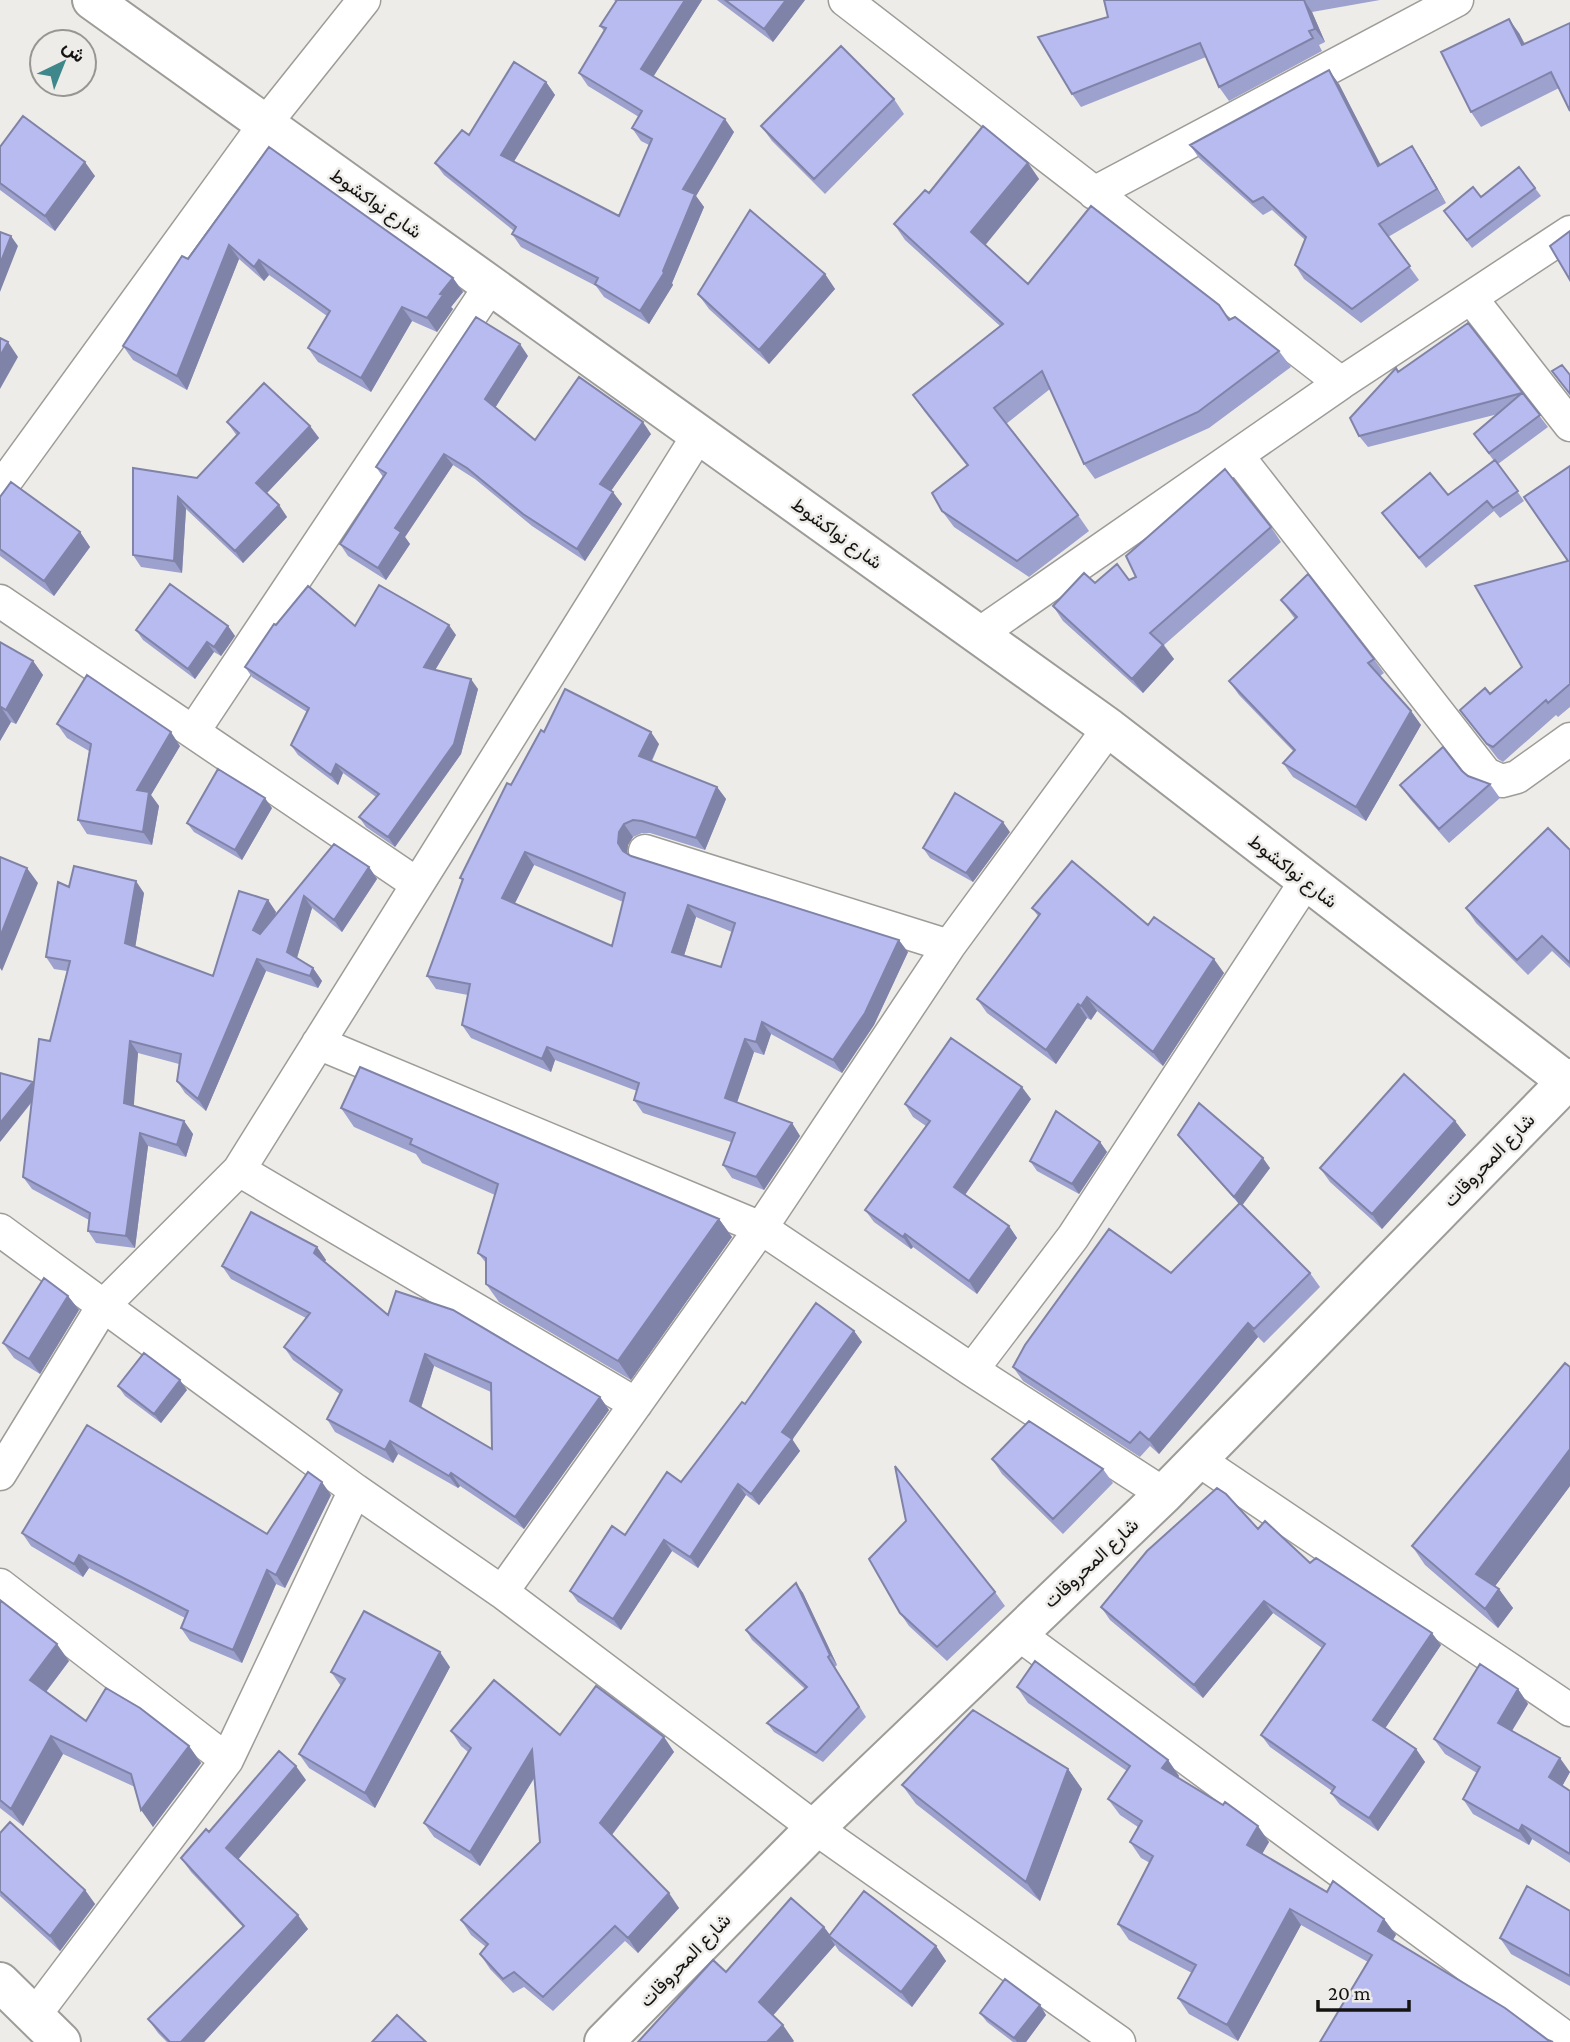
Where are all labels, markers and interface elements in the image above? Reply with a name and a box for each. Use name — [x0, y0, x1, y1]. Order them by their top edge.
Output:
north arrow — [28, 28, 98, 98]
text: ش — [58, 35, 90, 67]
street label: شارع نواكشوط — [325, 164, 426, 244]
street label: شارع نواكشوط — [786, 493, 886, 575]
street label: شارع نواكشوط — [1243, 830, 1342, 914]
street label: شارع المحروقات — [1439, 1109, 1540, 1212]
street label: شارع المحروقات — [1039, 1514, 1144, 1613]
street label: شارع المحروقات — [635, 1909, 736, 2012]
scale bar — [1318, 1968, 1409, 2012]
text: 20 m — [1328, 1981, 1371, 2005]

